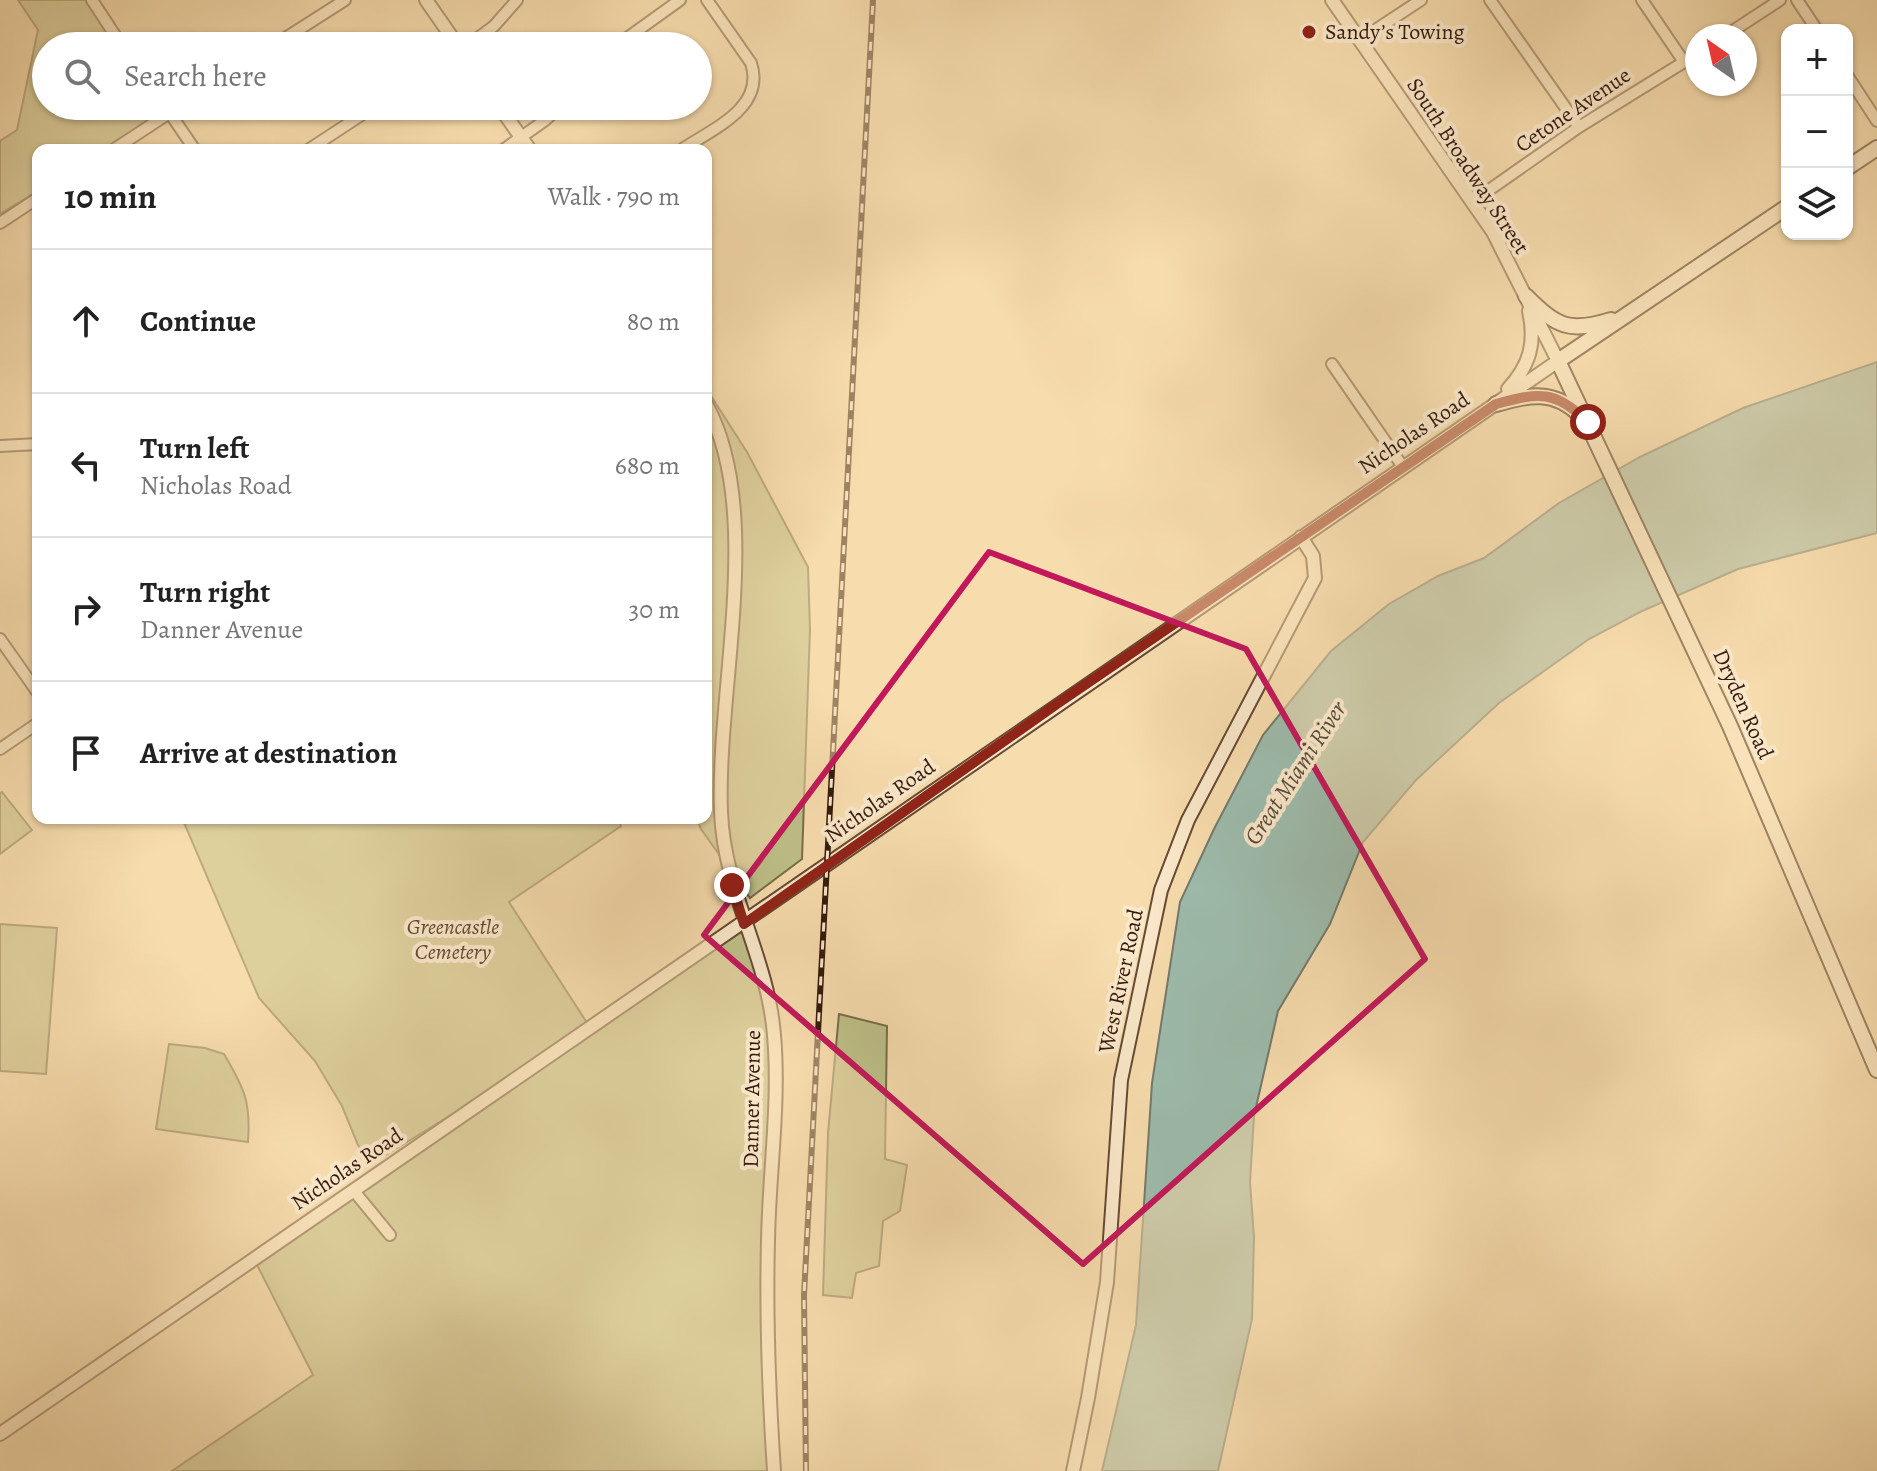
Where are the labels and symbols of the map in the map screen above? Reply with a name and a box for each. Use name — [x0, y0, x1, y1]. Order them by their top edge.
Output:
place label: Sandy’s Towing — [1325, 17, 1465, 47]
marker: Sandy’s Towing — [1300, 23, 1318, 41]
north arrow — [1685, 24, 1757, 96]
street label: Cetone Avenue — [1509, 60, 1637, 160]
street label: South Broadway Street — [1400, 72, 1536, 260]
street label: Nicholas Road — [1352, 385, 1476, 481]
route start — [1570, 404, 1606, 440]
street label: Dryden Road — [1705, 644, 1781, 764]
water label: Great Miami River — [1237, 694, 1354, 851]
street label: Nicholas Road — [819, 752, 941, 850]
route end — [714, 867, 750, 903]
street label: West River Road — [1091, 906, 1151, 1057]
park label: Greencastle Cemetery — [407, 912, 499, 967]
street label: Danner Avenue — [736, 1030, 768, 1168]
street label: Nicholas Road — [285, 1121, 409, 1217]

